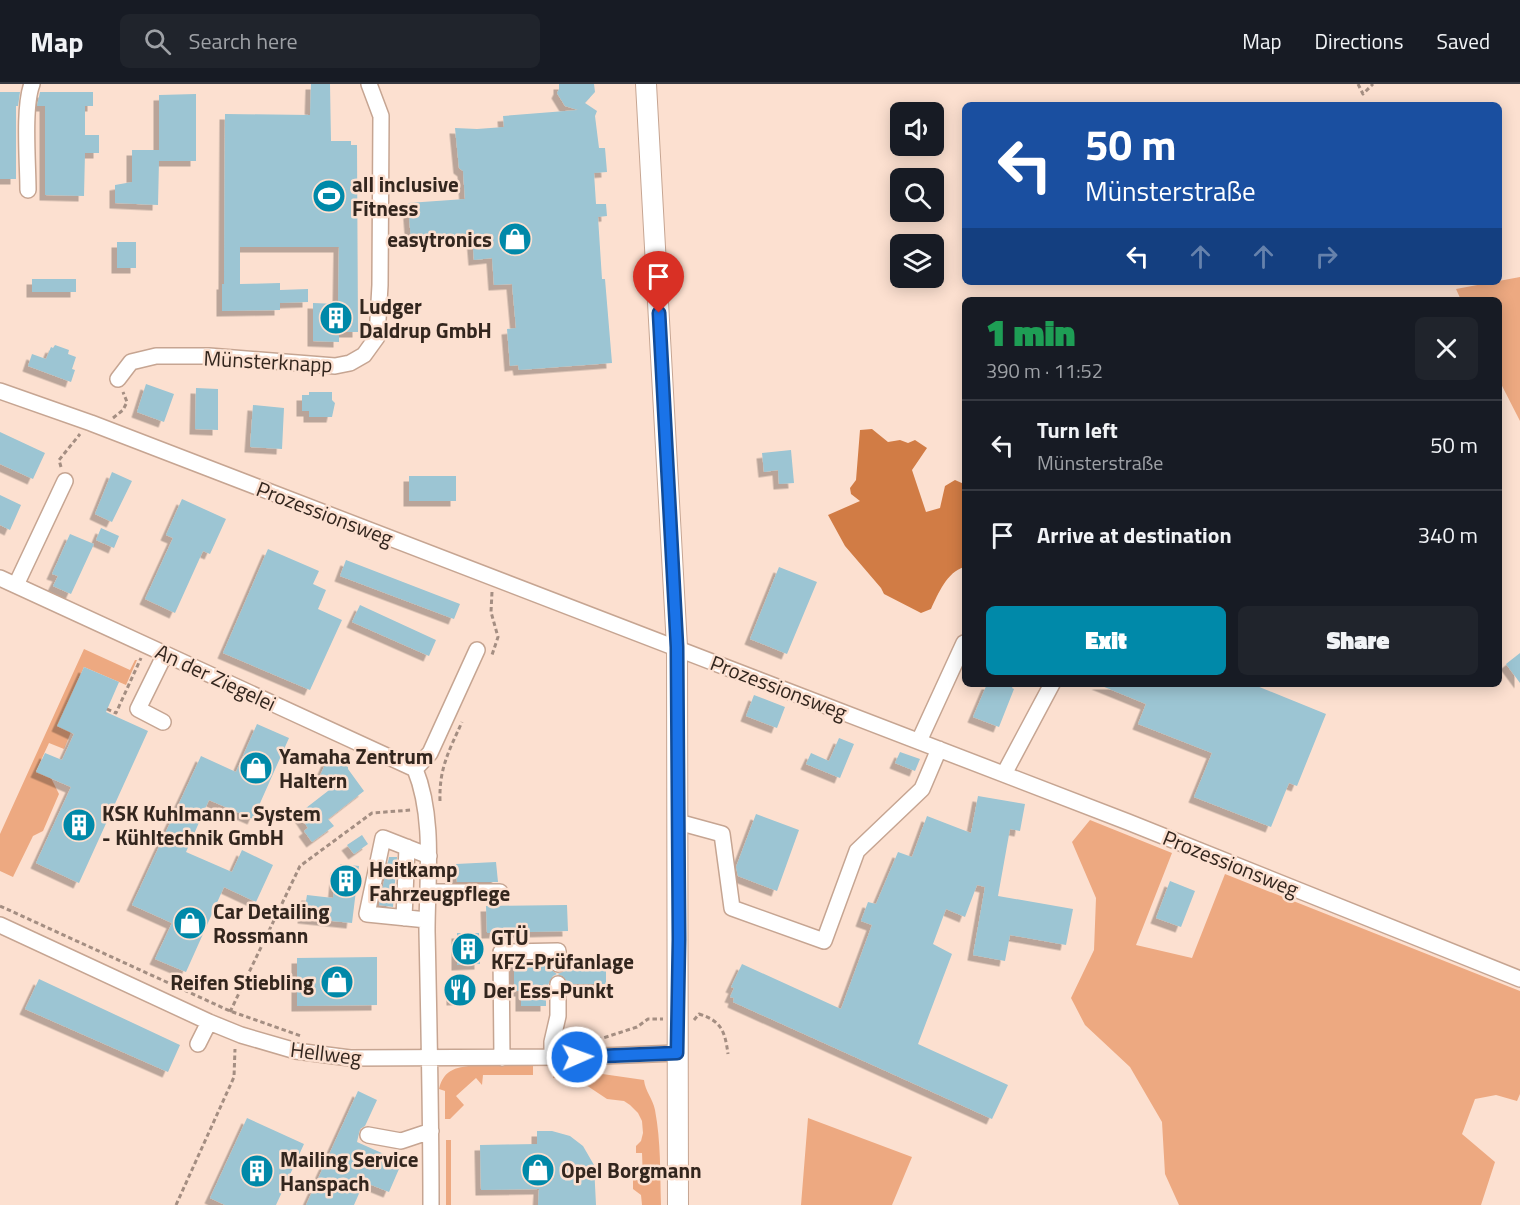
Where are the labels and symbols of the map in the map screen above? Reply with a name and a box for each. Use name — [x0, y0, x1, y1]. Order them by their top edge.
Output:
place label: all inclusive Fitness — [352, 168, 459, 224]
sports icon: all inclusive Fitness — [311, 178, 347, 214]
shop icon: easytronics — [497, 221, 533, 257]
place label: easytronics — [387, 223, 492, 255]
pin — [633, 251, 684, 313]
place label: Ludger Daldrup GmbH — [359, 290, 492, 346]
building icon: Ludger Daldrup GmbH — [318, 300, 354, 336]
street label: Münsterknapp — [203, 342, 333, 380]
street label: Prozessionsweg — [252, 472, 398, 554]
street label: An der Ziegelei — [150, 635, 282, 719]
street label: Prozessionsweg — [706, 646, 852, 728]
place label: Yamaha Zentrum Haltern — [279, 740, 433, 796]
shop icon: Yamaha Zentrum Haltern — [238, 750, 274, 786]
place label: KSK Kuhlmann - System - Kühltechnik GmbH — [102, 797, 321, 853]
building icon: KSK Kuhlmann - System - Kühltechnik GmbH — [61, 807, 97, 843]
street label: Prozessionsweg — [1158, 821, 1304, 905]
place label: Heitkamp Fahrzeugpflege — [369, 853, 510, 909]
building icon: Heitkamp Fahrzeugpflege — [328, 863, 364, 899]
place label: Car Detailing Rossmann — [213, 895, 329, 951]
shop icon: Car Detailing Rossmann — [172, 905, 208, 941]
place label: GTÜ KFZ-Prüfanlage — [491, 921, 634, 977]
building icon: GTÜ KFZ-Prüfanlage — [450, 931, 486, 967]
shop icon: Reifen Stiebling — [319, 964, 355, 1000]
place label: Reifen Stiebling — [170, 966, 314, 998]
restaurant icon: Der Ess-Punkt — [442, 972, 478, 1008]
place label: Der Ess-Punkt — [483, 974, 614, 1006]
position arrow — [545, 1025, 609, 1089]
street label: Hellweg — [288, 1033, 364, 1073]
place label: Mailing Service Hanspach — [280, 1143, 419, 1199]
shop icon: Opel Borgmann — [520, 1152, 556, 1188]
building icon: Mailing Service Hanspach — [239, 1153, 275, 1189]
place label: Opel Borgmann — [561, 1154, 702, 1186]

